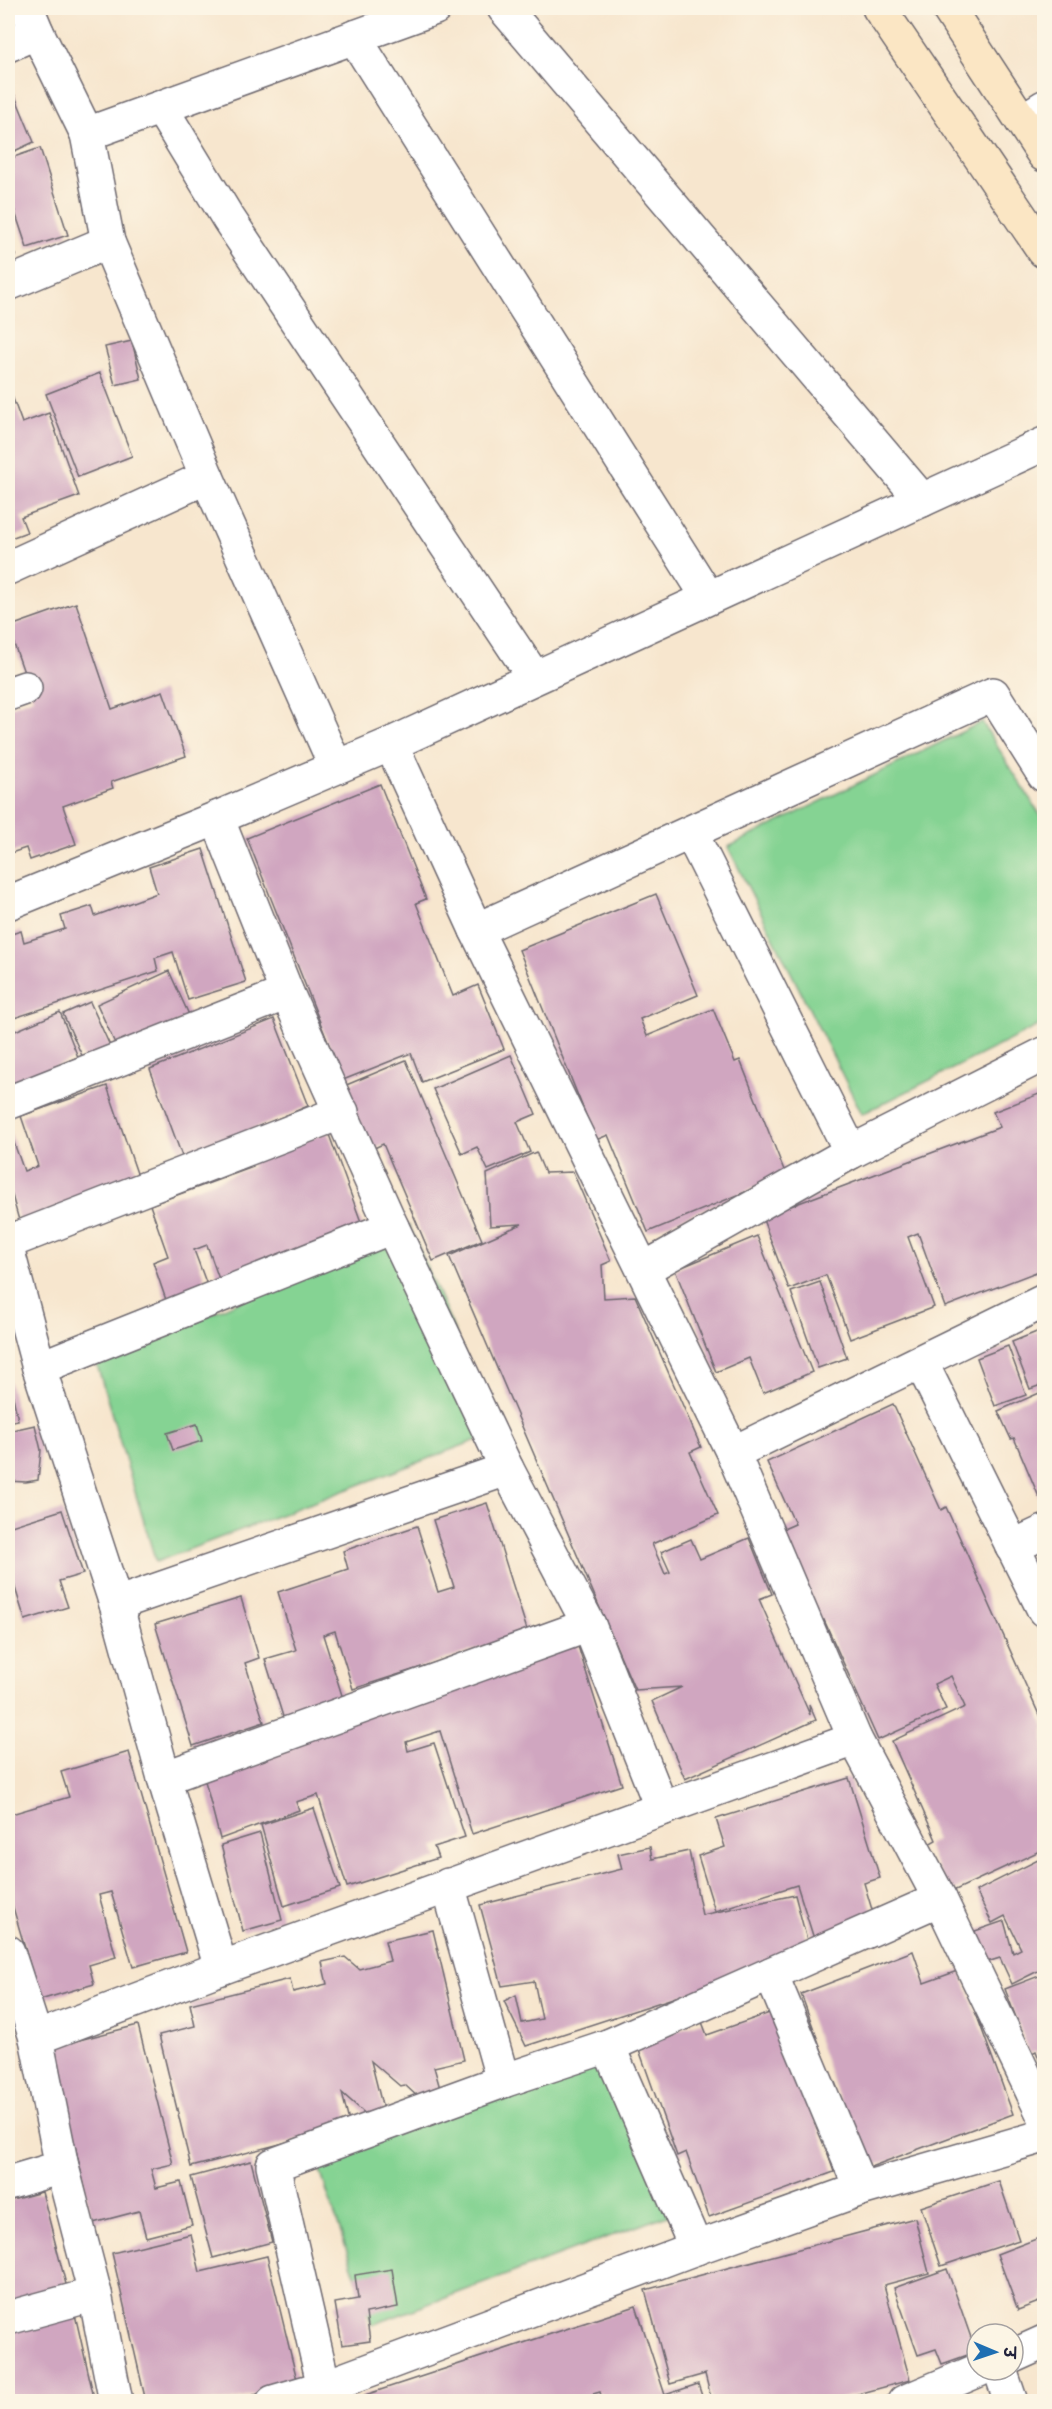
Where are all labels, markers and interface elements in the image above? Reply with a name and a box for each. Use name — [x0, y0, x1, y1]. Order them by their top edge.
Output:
north arrow — [965, 2322, 1025, 2382]
text: उ — [1000, 2345, 1019, 2360]

